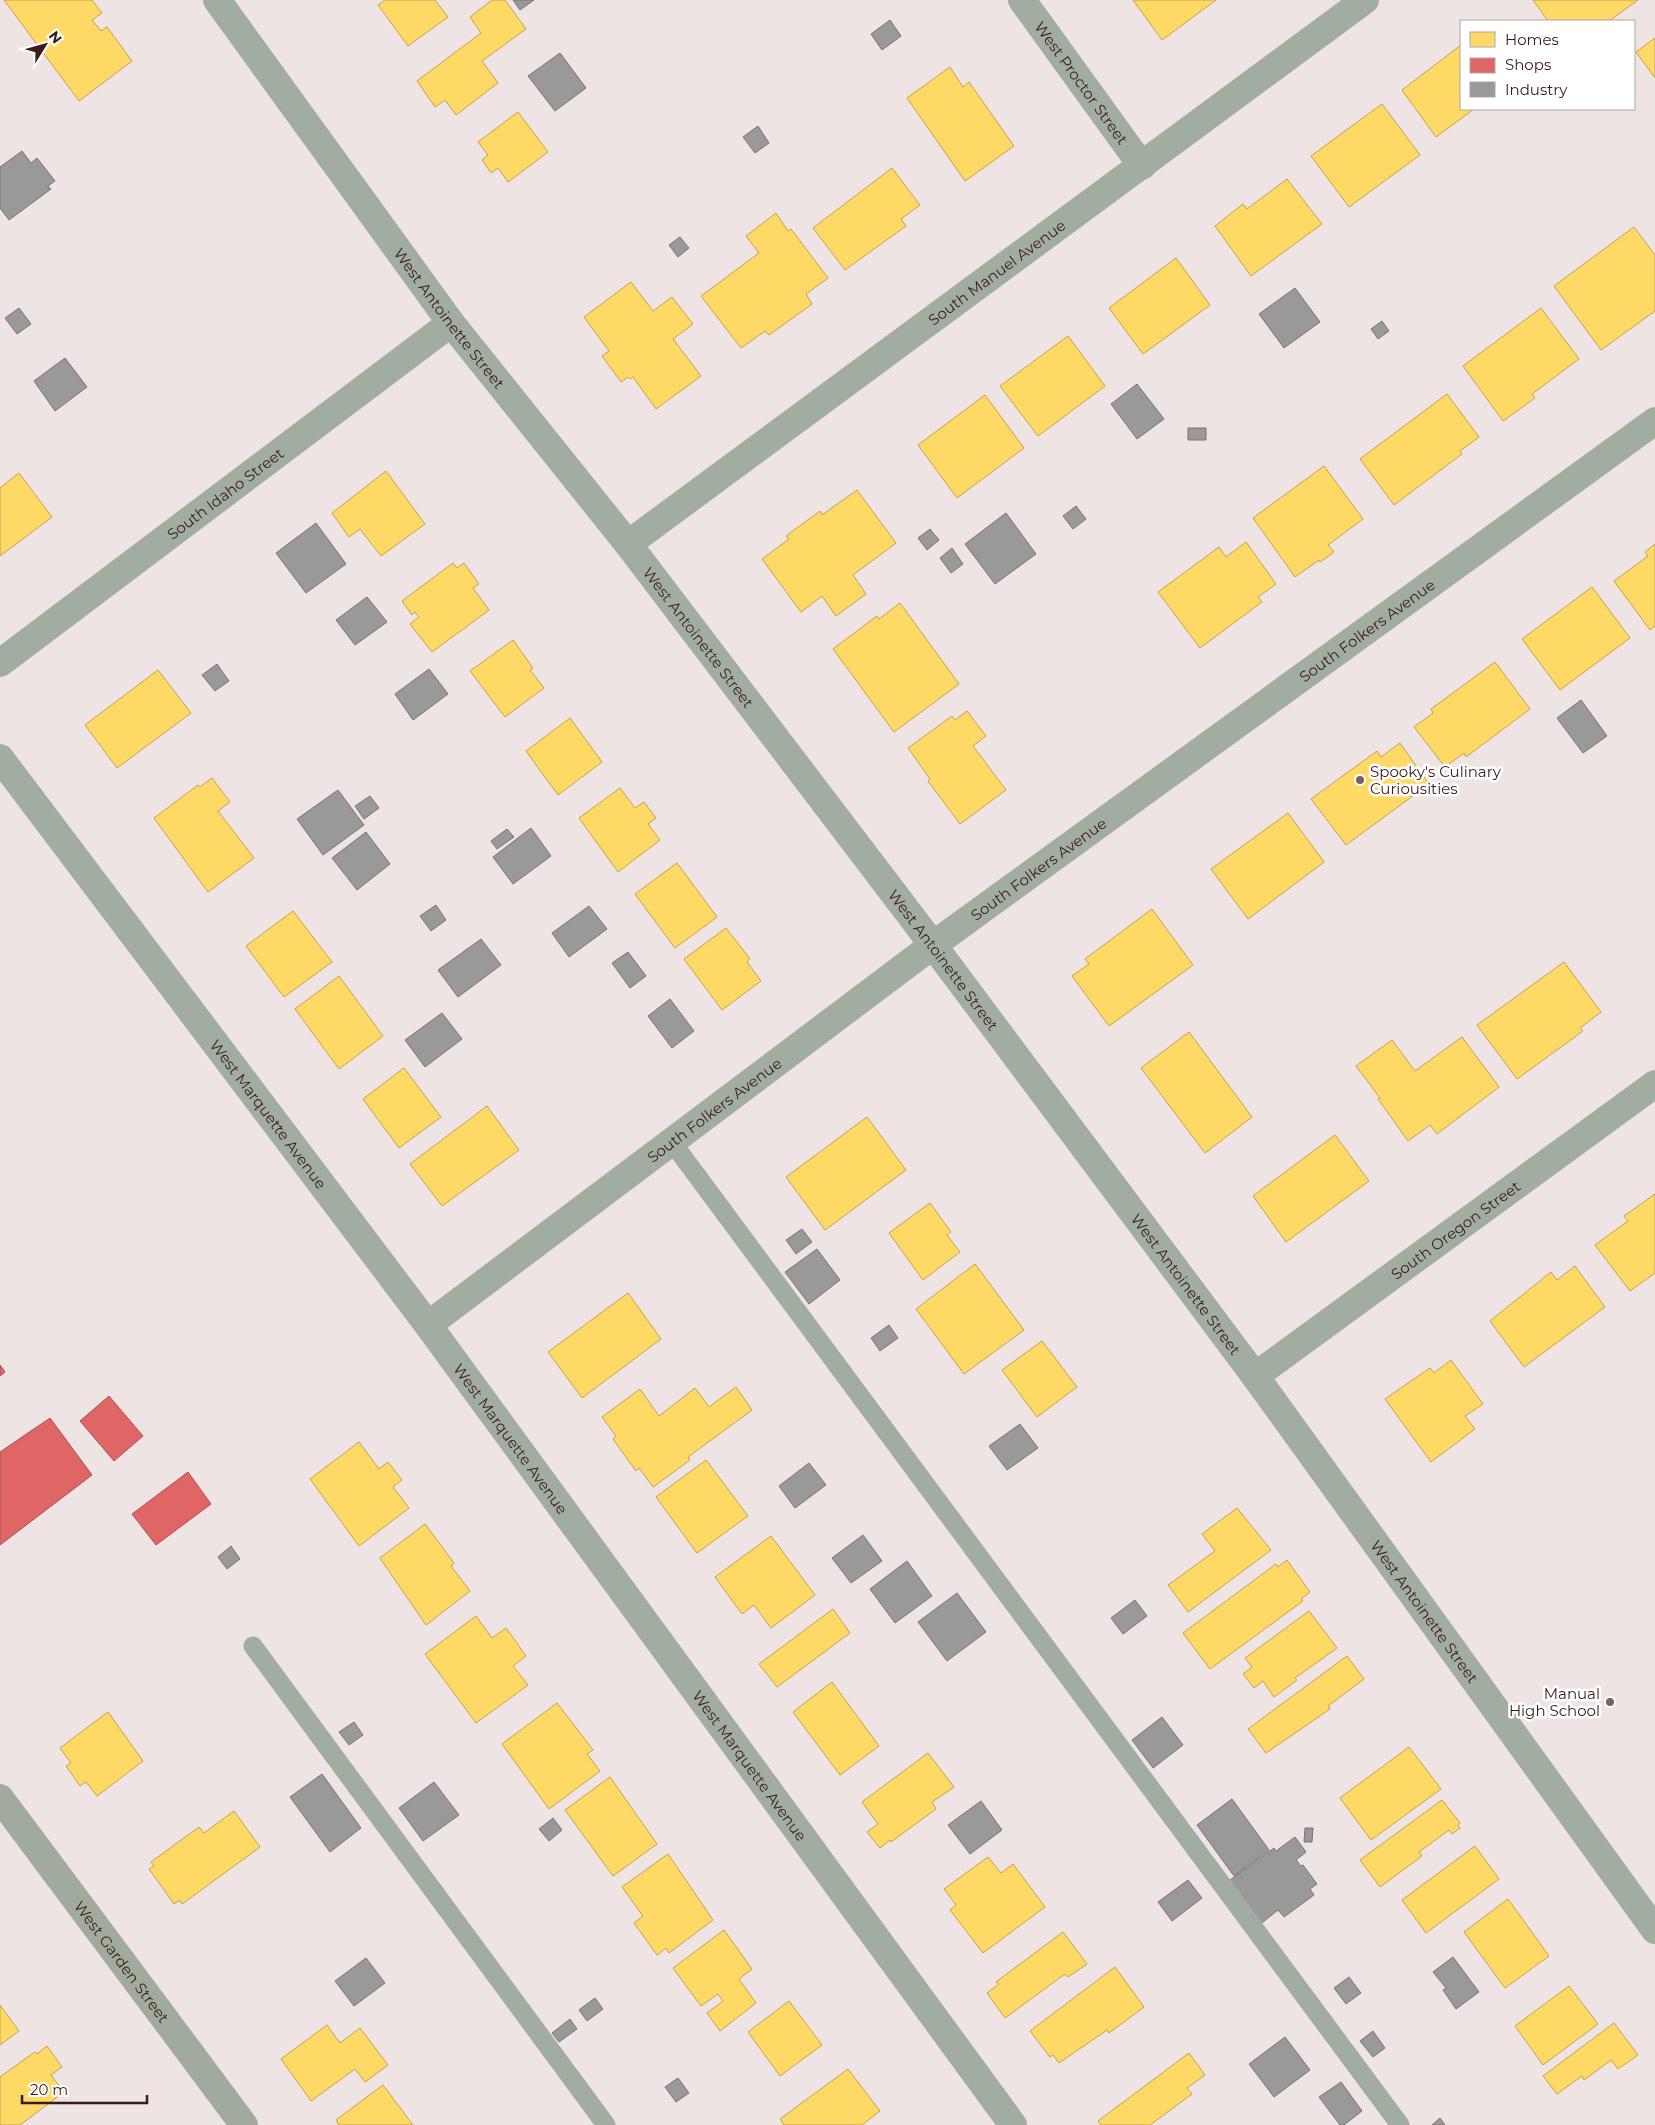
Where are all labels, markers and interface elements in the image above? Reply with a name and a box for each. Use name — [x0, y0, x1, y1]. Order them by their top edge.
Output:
street label: West Proctor Street — [1031, 18, 1133, 148]
north arrow — [20, 20, 70, 70]
legend — [1460, 20, 1635, 110]
text: N — [45, 27, 66, 47]
text: Homes — [1505, 30, 1559, 49]
text: Shops — [1505, 55, 1551, 74]
text: Industry — [1505, 80, 1568, 99]
street label: South Manuel Avenue — [924, 215, 1069, 329]
street label: West Antoinette Street — [390, 244, 509, 392]
street label: South Idaho Street — [163, 443, 287, 543]
street label: West Antoinette Street — [639, 563, 758, 711]
street label: South Folkers Avenue — [1295, 575, 1438, 686]
place label: Spooky's Culinary Curiousities — [1370, 762, 1502, 798]
marker: Spooky's Culinary Curiousities — [1354, 774, 1366, 786]
street label: South Folkers Avenue — [967, 813, 1110, 924]
street label: West Antoinette Street — [884, 885, 1003, 1034]
street label: West Marquette Avenue — [206, 1036, 331, 1192]
street label: South Folkers Avenue — [643, 1053, 785, 1166]
street label: South Oregon Street — [1387, 1176, 1524, 1283]
street label: West Antoinette Street — [1127, 1210, 1245, 1358]
street label: West Marquette Avenue — [450, 1359, 572, 1518]
street label: West Antoinette Street — [1367, 1536, 1483, 1686]
place label: Manual High School — [1509, 1684, 1600, 1720]
street label: West Marquette Avenue — [689, 1686, 811, 1844]
marker: Manual High School — [1604, 1696, 1616, 1708]
street label: West Garden Street — [70, 1897, 174, 2026]
scale bar — [22, 2072, 148, 2104]
text: 20 m — [30, 2080, 68, 2099]

